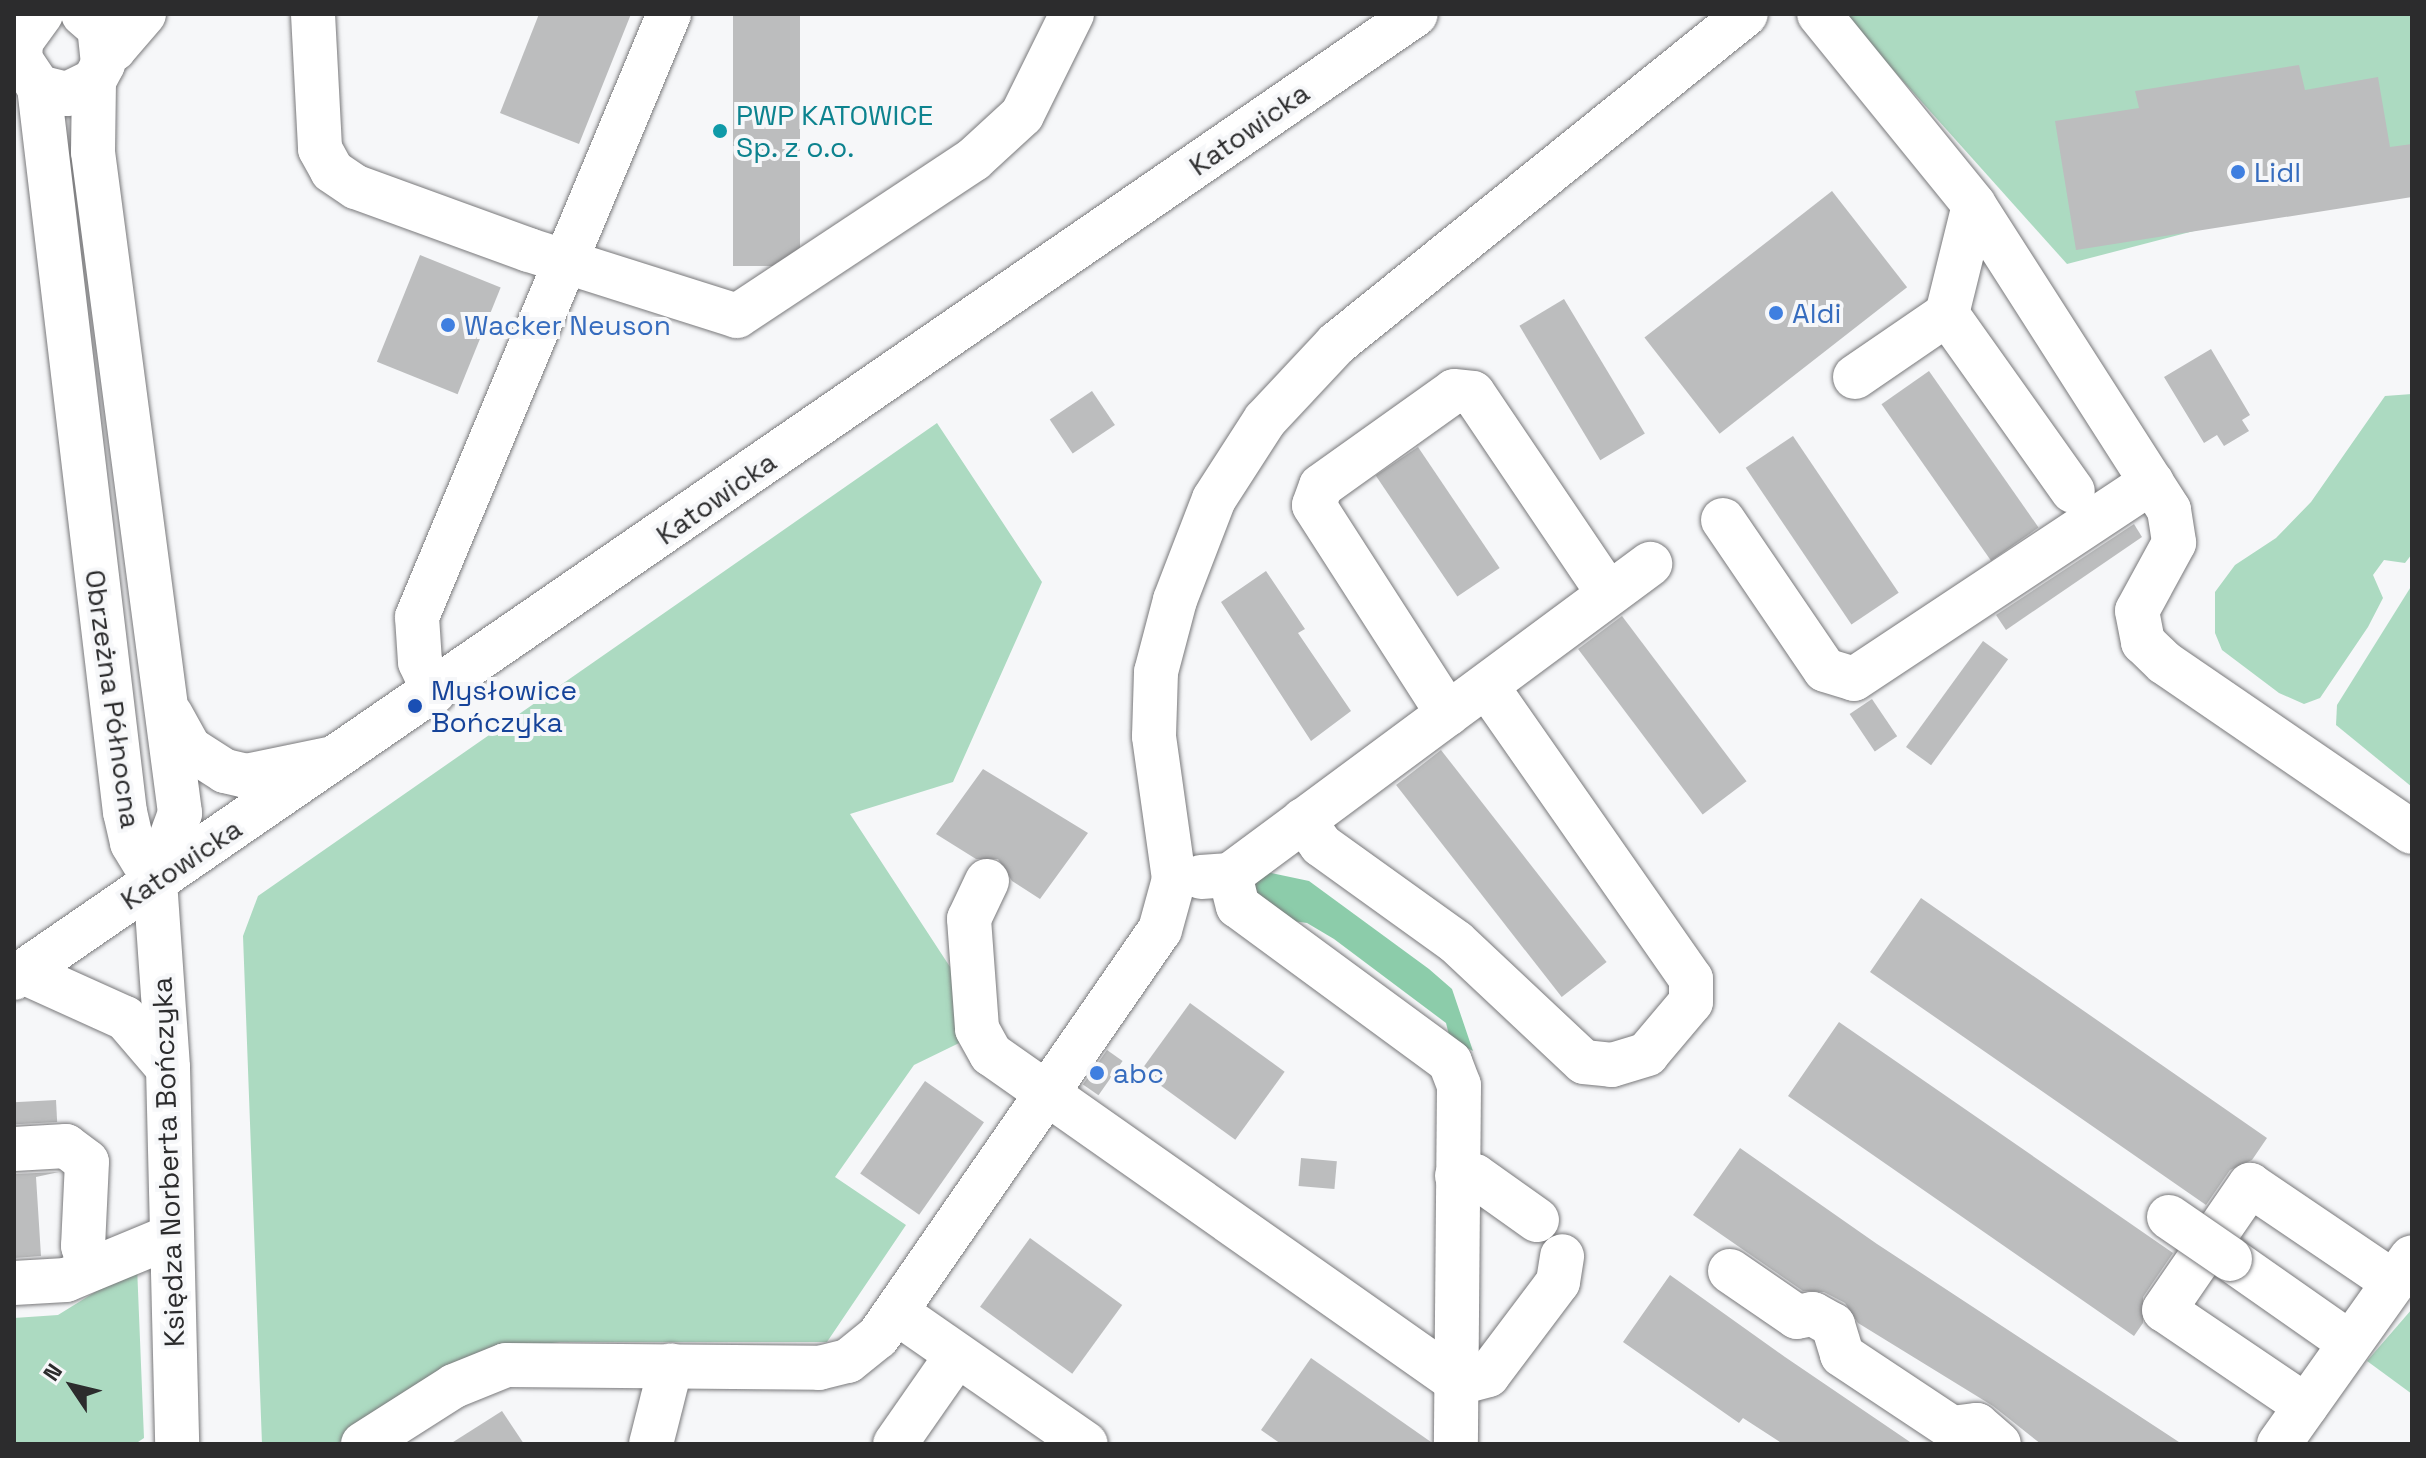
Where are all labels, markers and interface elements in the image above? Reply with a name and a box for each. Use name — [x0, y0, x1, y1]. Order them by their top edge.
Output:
street label: Katowicka — [1183, 75, 1315, 183]
place label: PWP KATOWICE Sp. z o.o. — [736, 98, 933, 164]
marker: PWP KATOWICE Sp. z o.o. — [711, 122, 729, 140]
place label: Lidl — [2254, 155, 2301, 189]
marker: Lidl — [2229, 163, 2247, 181]
place label: Aldi — [1792, 296, 1841, 330]
marker: Aldi — [1767, 304, 1785, 322]
place label: Wacker Neuson — [464, 308, 671, 342]
marker: Wacker Neuson — [439, 316, 457, 334]
street label: Katowicka — [650, 444, 782, 552]
street label: Obrzeżna Północna — [78, 567, 148, 831]
place label: Mysłowice Bończyka — [431, 673, 577, 739]
marker: Mysłowice Bończyka — [406, 697, 424, 715]
street label: Katowicka — [114, 811, 248, 917]
street label: Księdza Norberta Bończyka — [145, 976, 191, 1348]
place label: abc — [1113, 1056, 1164, 1090]
marker: abc — [1088, 1064, 1106, 1082]
north arrow — [32, 1346, 112, 1426]
text: N — [37, 1358, 68, 1386]

